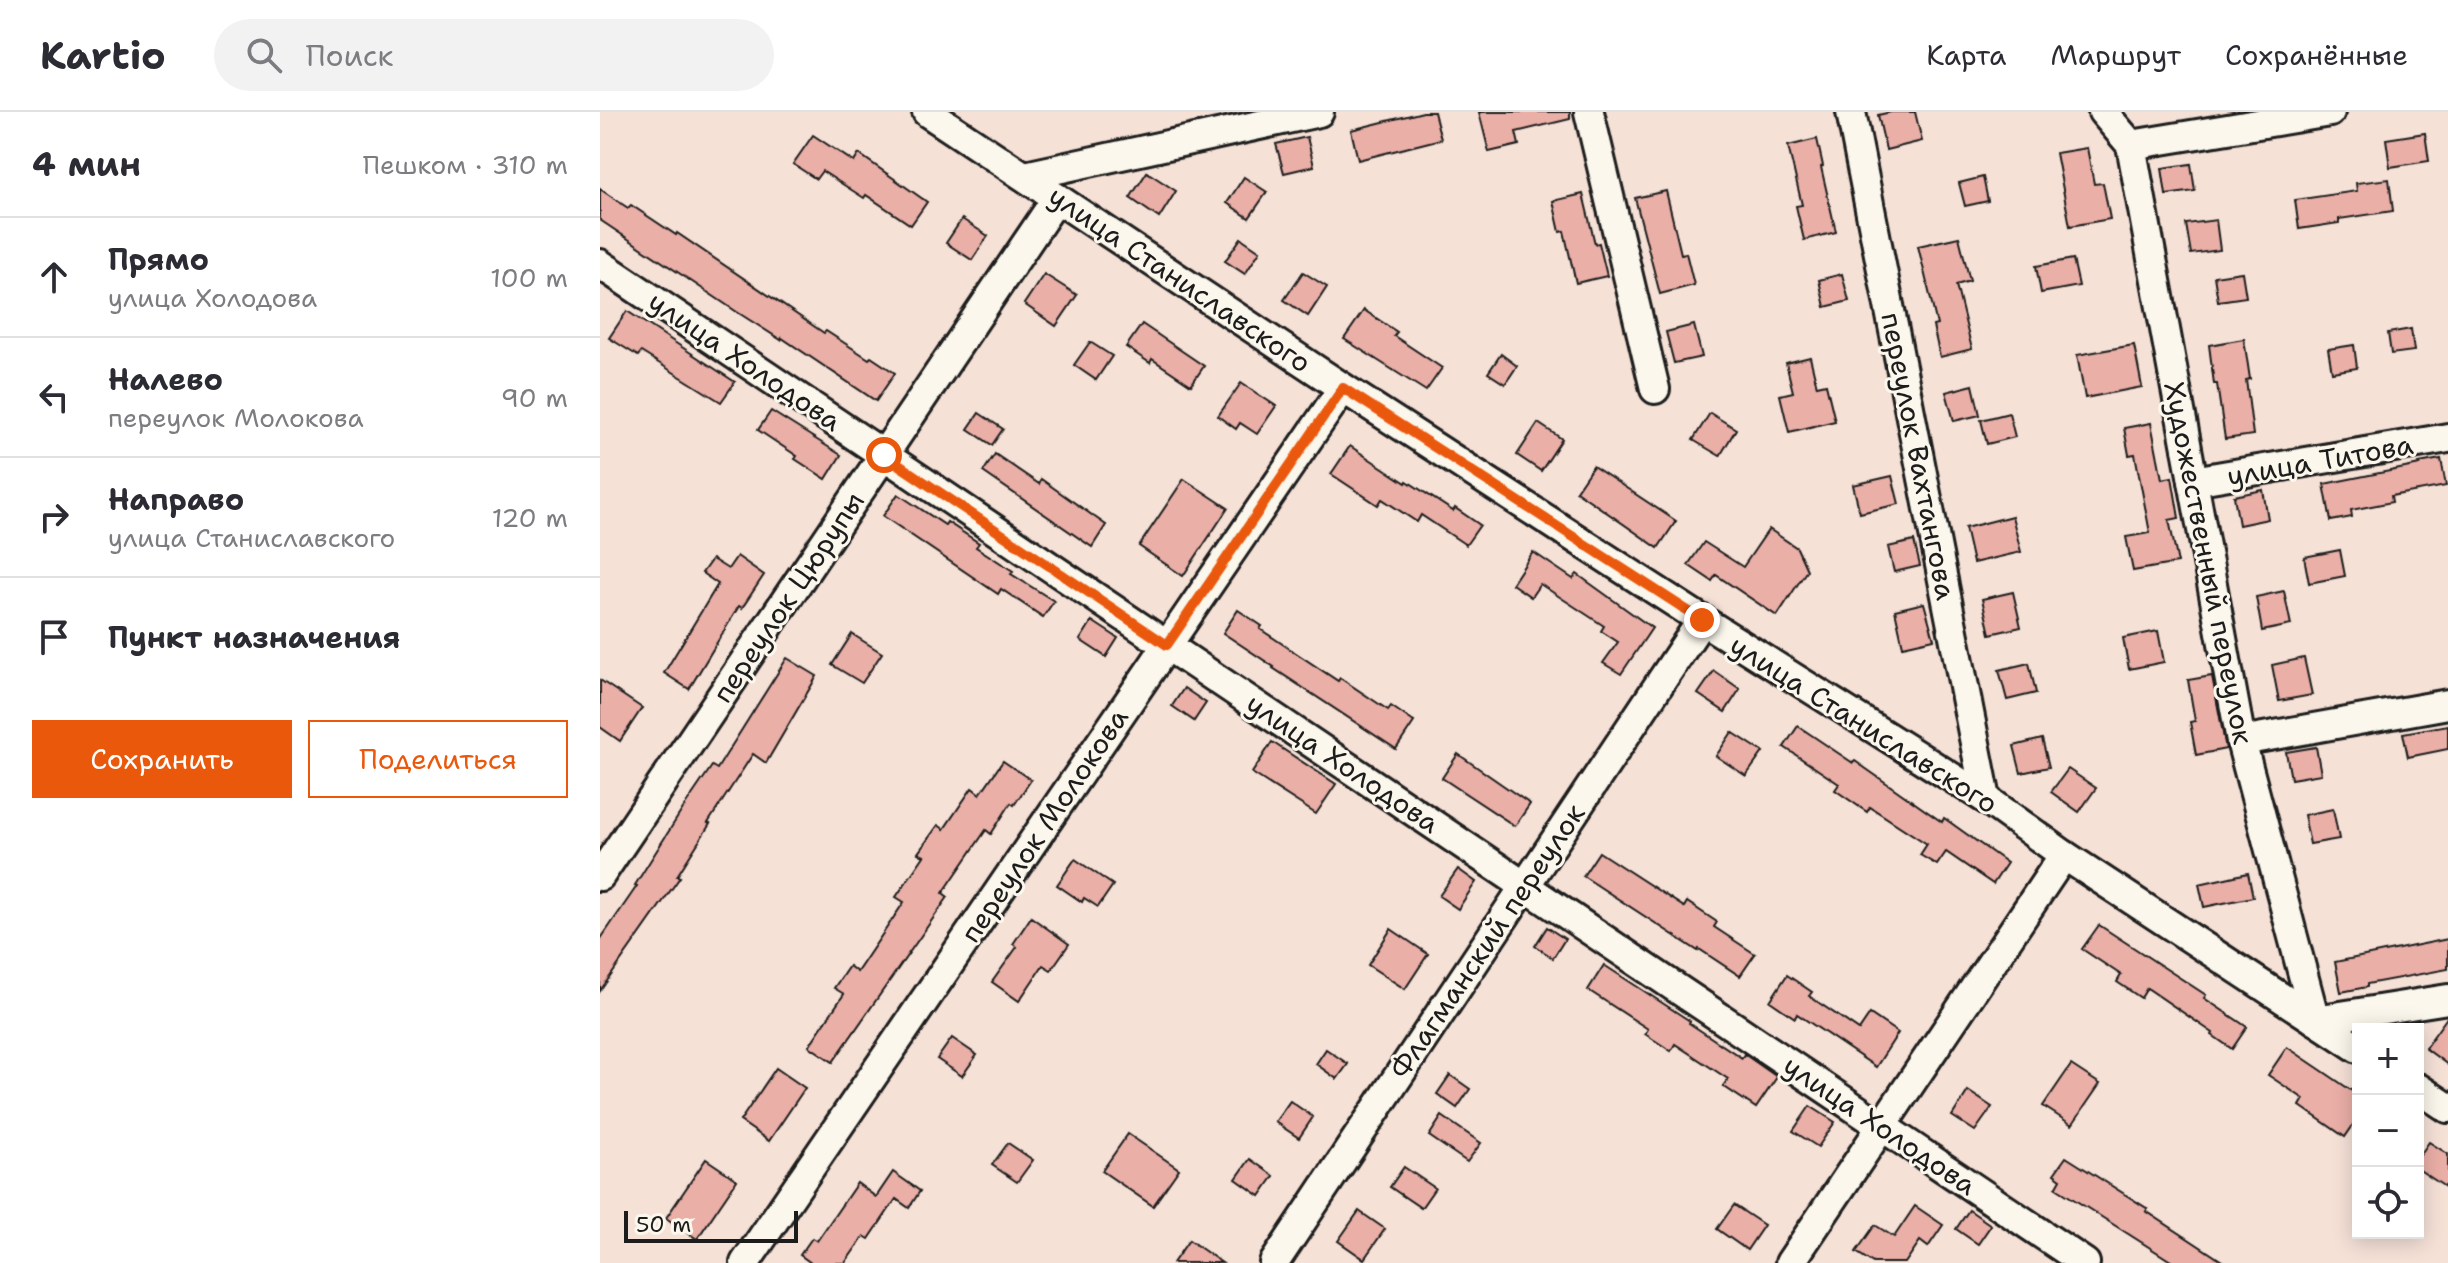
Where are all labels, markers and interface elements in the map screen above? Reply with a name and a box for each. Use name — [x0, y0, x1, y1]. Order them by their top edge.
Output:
search box — [214, 19, 774, 91]
text: Kartio — [40, 30, 166, 81]
icon: search — [242, 33, 286, 77]
text: Поиск — [306, 35, 393, 76]
text: Карта — [1926, 36, 2006, 74]
text: Маршрут — [2050, 36, 2181, 74]
text: Сохранённые — [2225, 36, 2408, 74]
text: 4 мин — [32, 141, 141, 187]
text: Пешком · 310 m — [363, 147, 568, 182]
street label: улица Станиславского — [1041, 177, 1319, 381]
text: Прямо — [108, 239, 209, 280]
icon: ahead — [32, 255, 76, 299]
text: 100 m — [490, 260, 568, 295]
text: улица Холодова — [108, 280, 317, 315]
street label: улица Холодова — [641, 282, 849, 440]
street label: переулок Вахтангова — [1872, 309, 1966, 603]
text: Налево — [108, 359, 223, 400]
icon: left — [32, 375, 76, 419]
street label: Художественный переулок — [2155, 378, 2263, 748]
text: 90 m — [501, 380, 568, 415]
text: переулок Молокова — [108, 400, 364, 435]
street label: улица Титова — [2224, 425, 2416, 495]
route start — [866, 437, 902, 473]
text: Направо — [108, 479, 244, 520]
street label: переулок Цюрупы — [703, 484, 873, 710]
icon: right — [32, 495, 76, 539]
text: 120 m — [492, 500, 568, 535]
text: улица Станиславского — [108, 520, 395, 555]
route end — [1684, 602, 1720, 638]
icon: arrive — [32, 615, 76, 659]
text: Пункт назначения — [108, 617, 400, 658]
street label: улица Станиславского — [1723, 626, 2005, 822]
street label: улица Холодова — [1239, 684, 1447, 842]
street label: переулок Молокова — [951, 700, 1137, 950]
button: Сохранить — [32, 720, 292, 798]
button: Поделиться — [308, 720, 568, 798]
street label: Флагманский переулок — [1381, 796, 1593, 1086]
map controls — [2352, 1023, 2424, 1239]
button: + — [2352, 1023, 2424, 1095]
street label: улица Холодова — [1776, 1046, 1984, 1204]
button: − — [2352, 1095, 2424, 1167]
button: locate — [2352, 1167, 2424, 1239]
scale bar — [624, 1207, 798, 1243]
text: 50 m — [636, 1210, 691, 1239]

